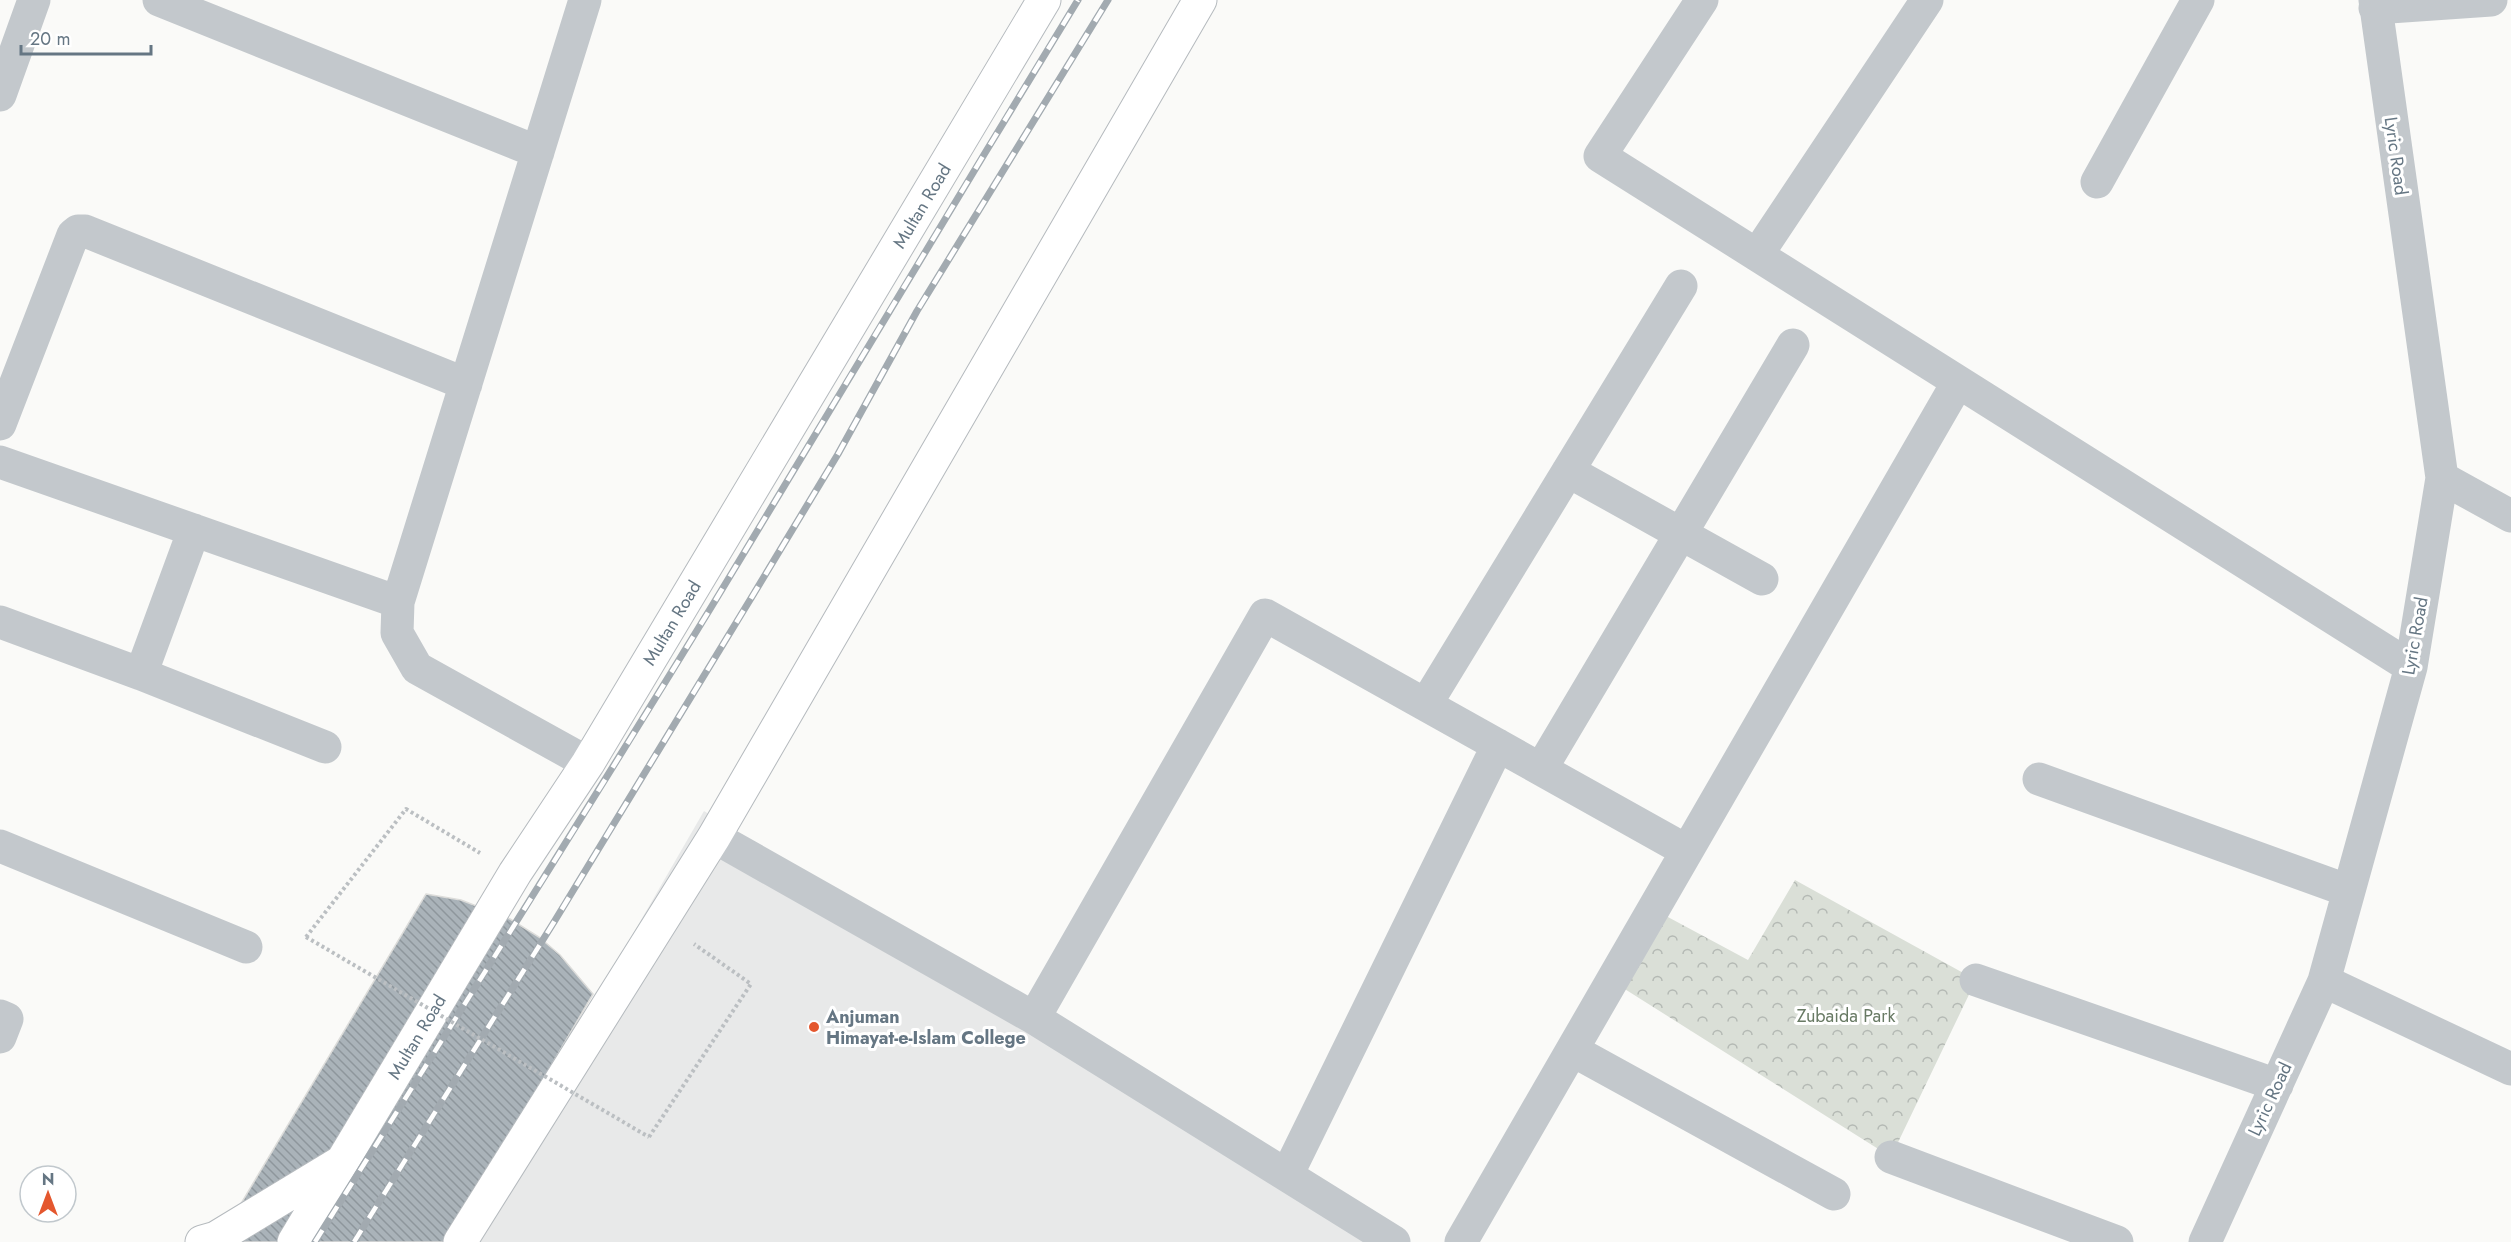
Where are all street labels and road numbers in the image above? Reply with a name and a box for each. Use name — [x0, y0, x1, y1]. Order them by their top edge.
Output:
street label: Lyric Road — [2378, 115, 2414, 197]
street label: Multan Road — [886, 159, 958, 253]
street label: Multan Road — [636, 576, 708, 670]
street label: Lyric Road — [2395, 595, 2435, 677]
street label: Multan Road — [381, 990, 453, 1084]
street label: Lyric Road — [2242, 1058, 2298, 1140]

